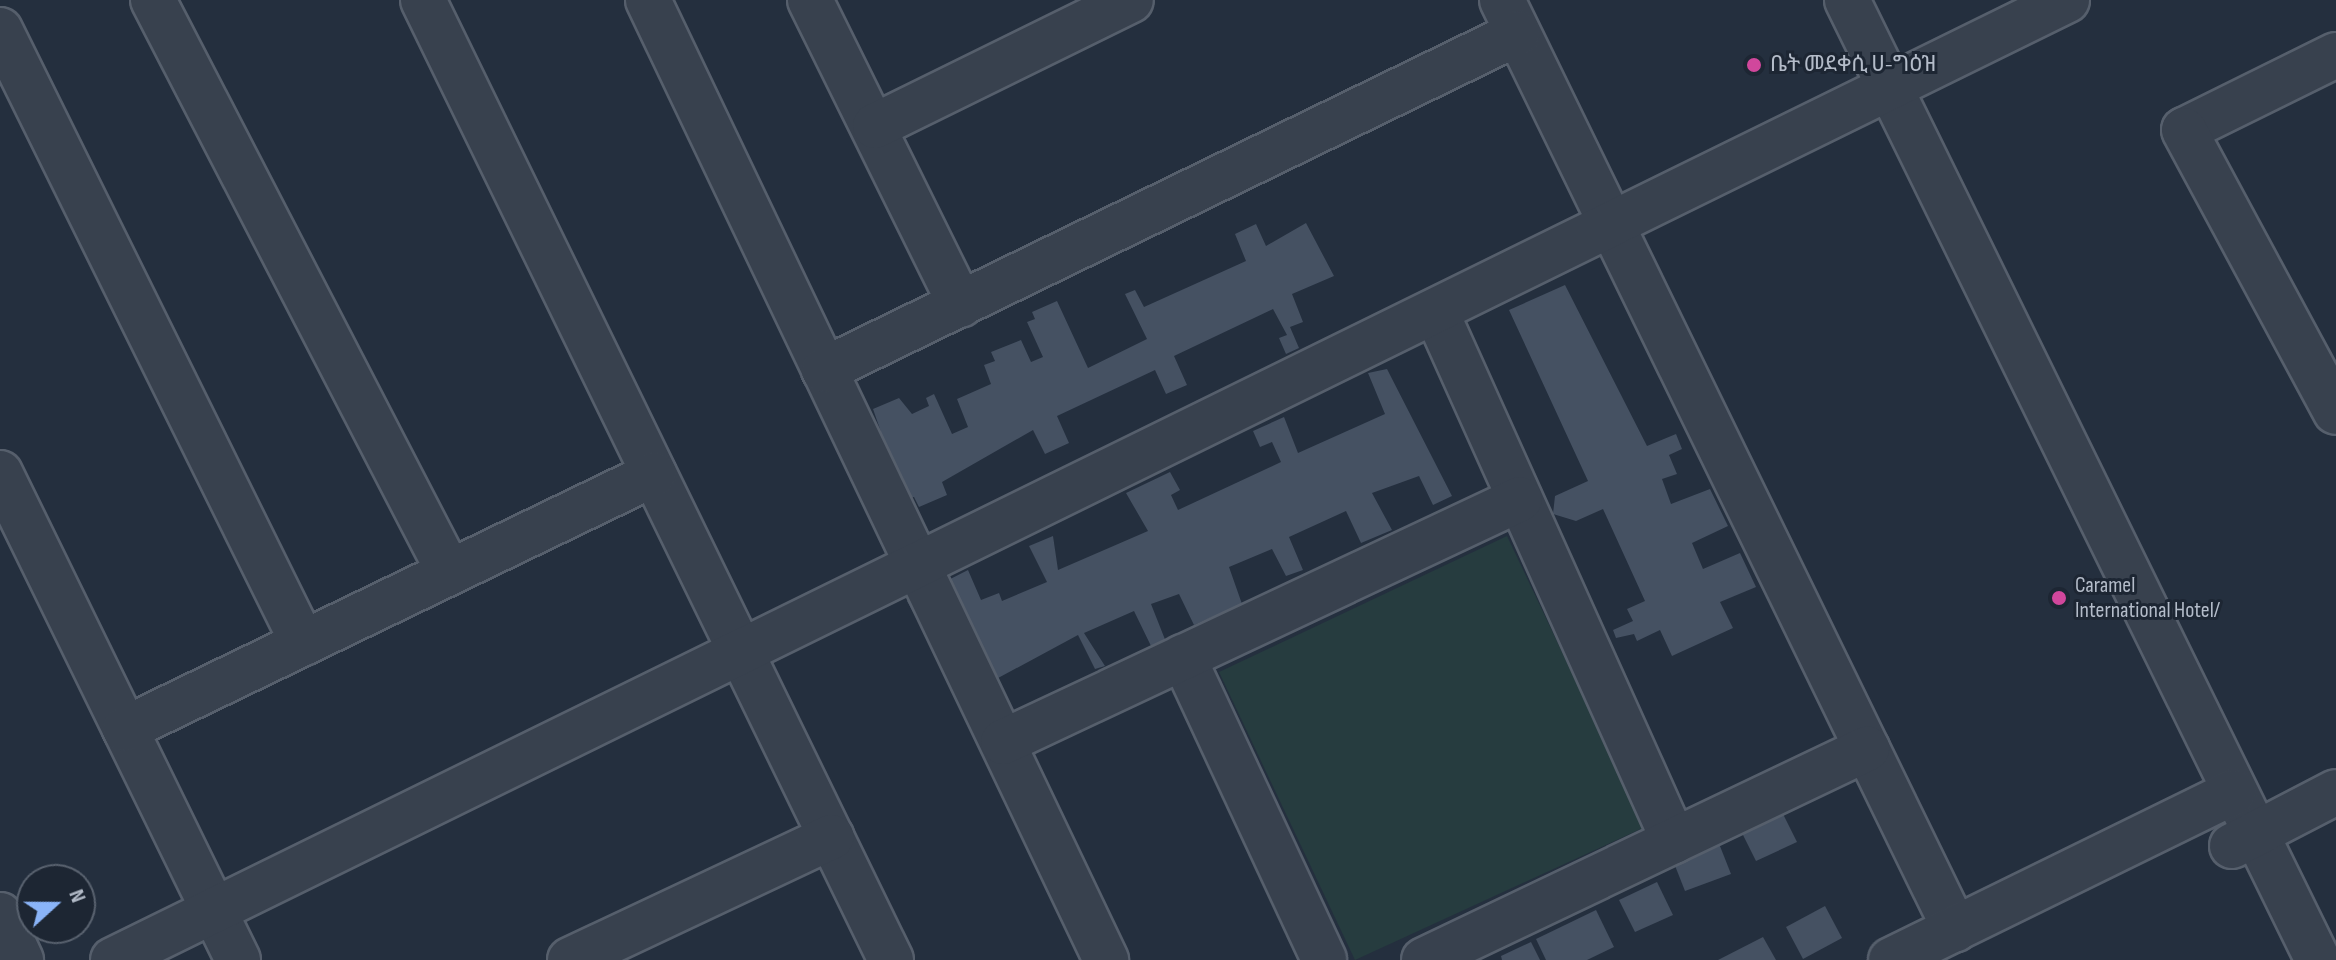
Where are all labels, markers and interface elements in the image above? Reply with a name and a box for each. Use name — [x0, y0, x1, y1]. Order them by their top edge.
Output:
place label: ቤት መደቀሲ ሀ-ግዕዝ — [1770, 52, 1936, 78]
marker: ቤት መደቀሲ ሀ-ግዕዝ — [1745, 56, 1763, 74]
place label: Caramel International Hotel/ — [2075, 572, 2220, 624]
marker: Caramel International Hotel/ — [2050, 589, 2068, 607]
north arrow — [16, 864, 96, 944]
text: N — [62, 886, 92, 906]

